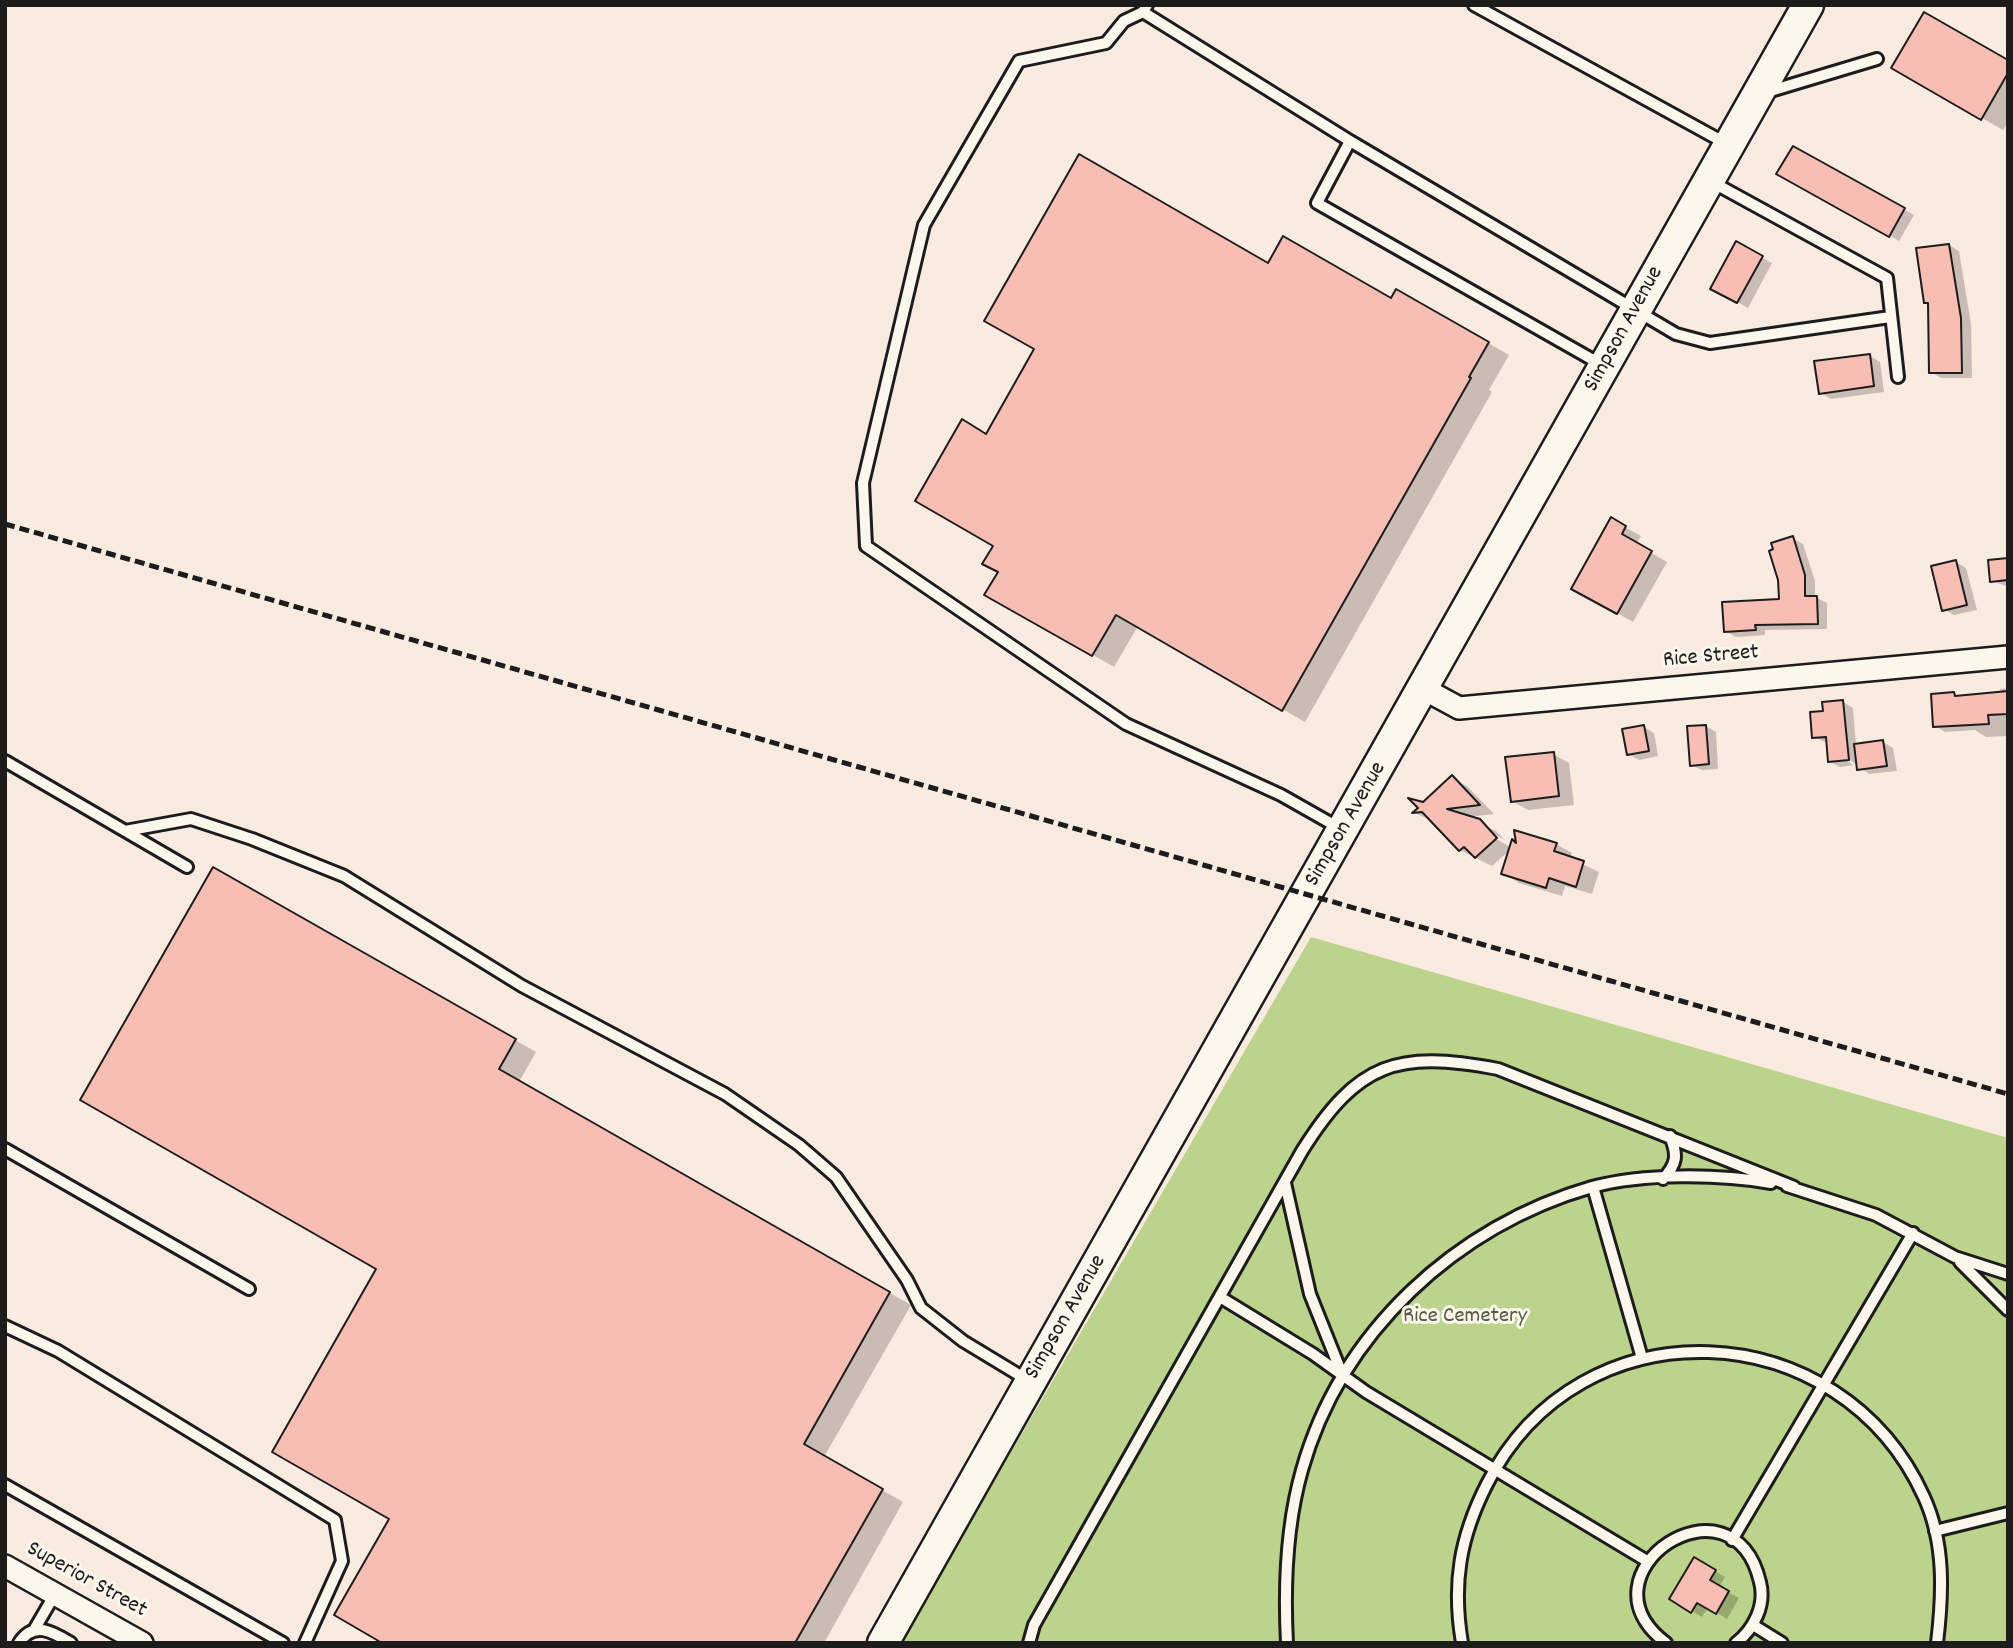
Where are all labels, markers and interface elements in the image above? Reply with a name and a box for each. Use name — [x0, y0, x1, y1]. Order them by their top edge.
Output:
street label: Simpson Avenue — [1579, 262, 1671, 398]
street label: Rice Street — [1662, 640, 1760, 676]
street label: Simpson Avenue — [1300, 758, 1394, 892]
street label: Simpson Avenue — [1020, 1251, 1114, 1385]
park label: Rice Cemetery — [1403, 1304, 1527, 1332]
street label: Superior Street — [21, 1537, 151, 1625]

